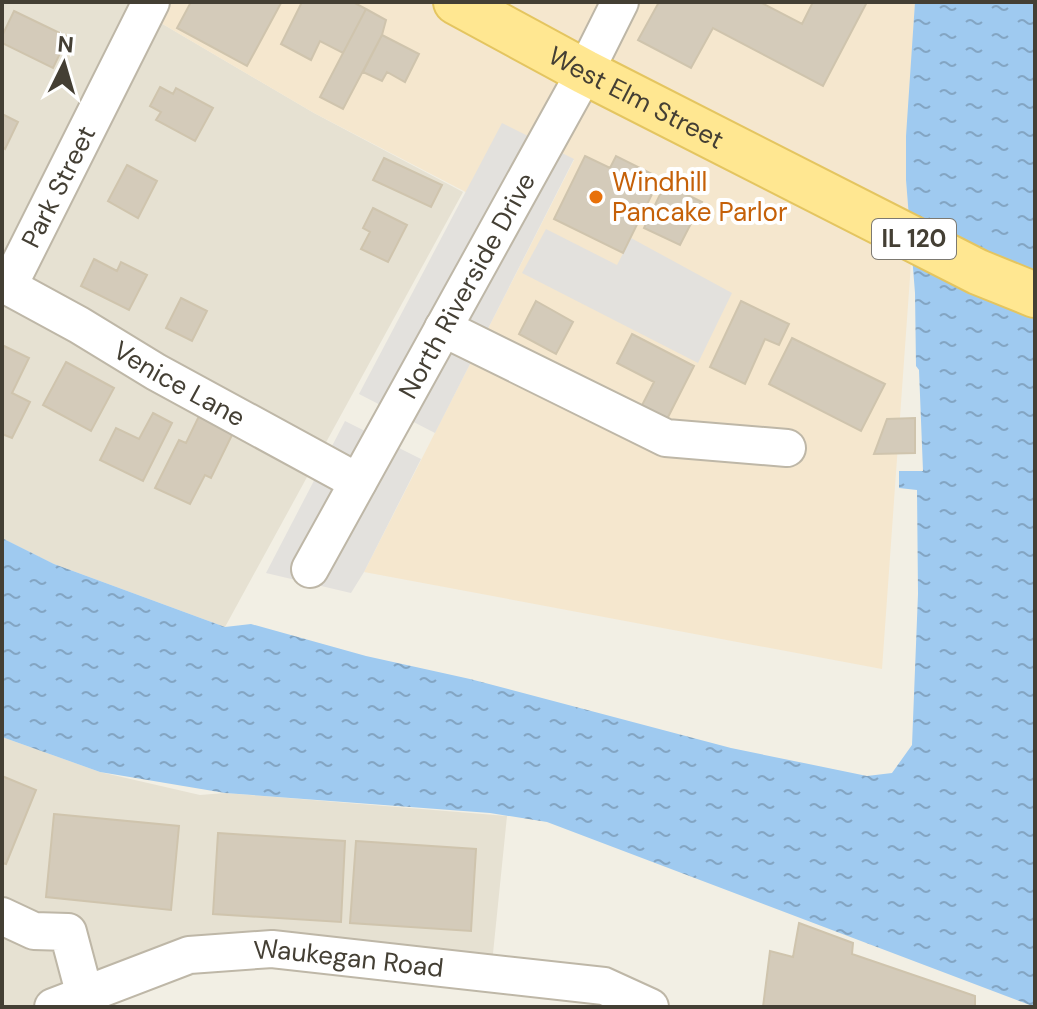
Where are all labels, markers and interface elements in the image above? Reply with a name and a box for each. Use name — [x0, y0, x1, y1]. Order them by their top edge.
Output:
north arrow — [24, 24, 104, 104]
text: N — [56, 29, 75, 60]
street label: West Elm Street — [543, 38, 730, 157]
street label: Park Street — [14, 120, 103, 253]
place label: Windhill Pancake Parlor — [612, 165, 788, 229]
street label: North Riverside Drive — [391, 166, 543, 405]
marker: Windhill Pancake Parlor — [587, 188, 605, 206]
road number: IL 120 — [872, 219, 956, 259]
street label: Venice Lane — [107, 333, 251, 434]
street label: Waukegan Road — [253, 932, 445, 985]

